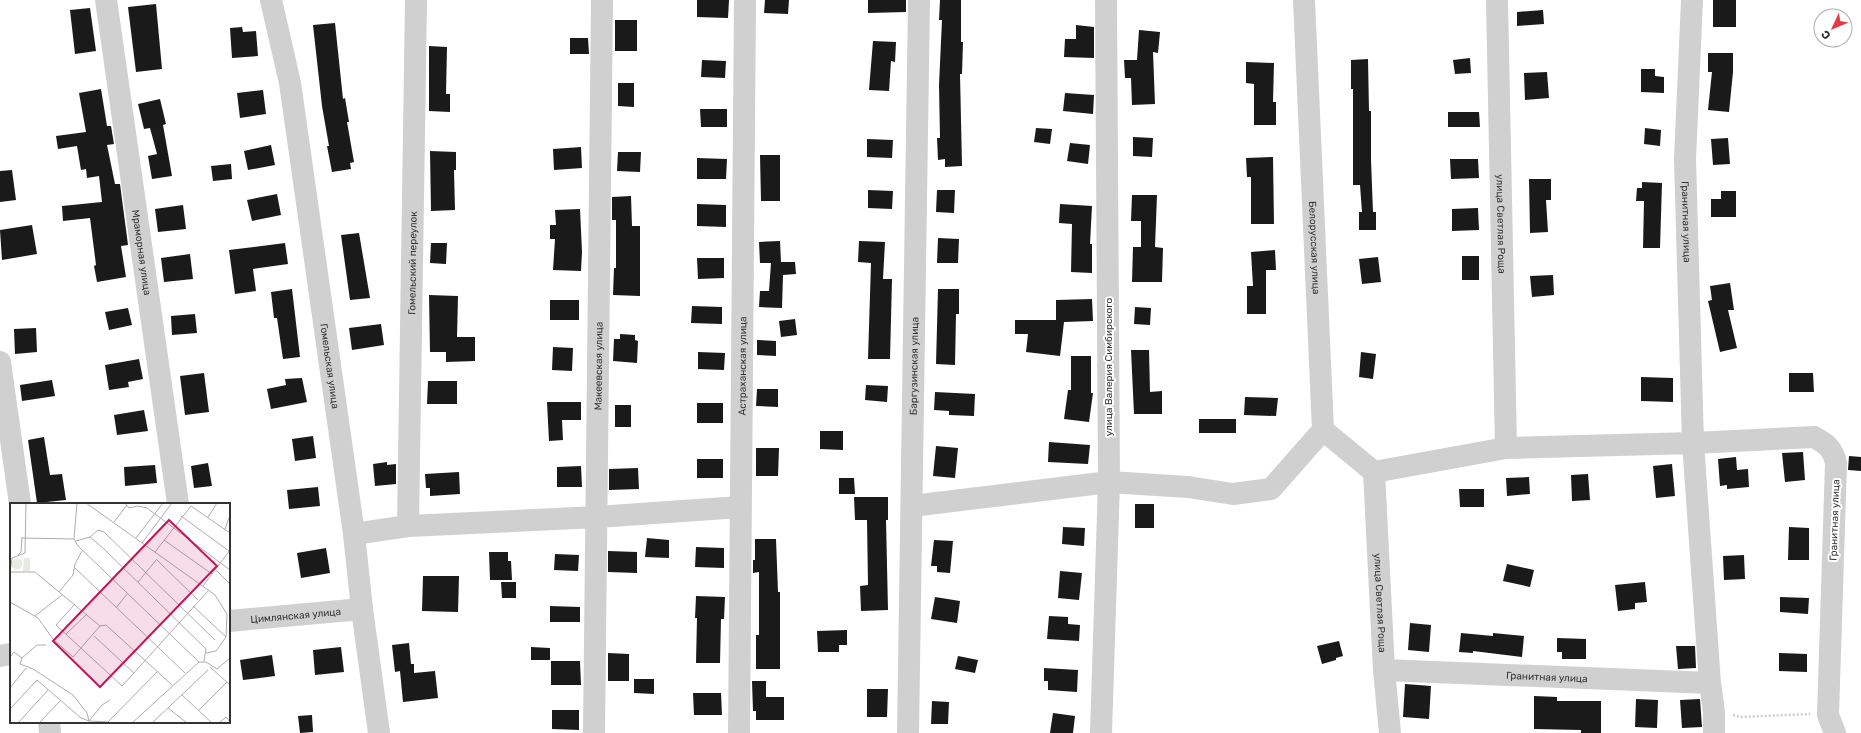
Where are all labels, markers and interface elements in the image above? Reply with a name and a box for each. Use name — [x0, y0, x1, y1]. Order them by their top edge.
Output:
north arrow — [1813, 8, 1853, 48]
text: С — [1819, 27, 1834, 42]
street label: улица Светлая Роща — [1494, 174, 1507, 274]
street label: Гранитная улица — [1679, 181, 1693, 263]
street label: Белорусская улица — [1306, 201, 1322, 295]
street label: Мраморная улица — [129, 209, 153, 296]
street label: Гомельский переулок — [406, 211, 420, 315]
street label: улица Валерия Симбирского — [1103, 297, 1115, 436]
street label: Астраханская улица — [737, 316, 749, 416]
street label: Баргузинская улица — [908, 317, 921, 415]
street label: Макеевская улица — [593, 322, 605, 410]
street label: Гомельская улица — [317, 323, 341, 410]
street label: Гранитная улица — [1828, 479, 1842, 561]
inset map — [10, 503, 230, 723]
street label: улица Светлая Роща — [1371, 553, 1388, 653]
street label: Цимлянская улица — [250, 606, 342, 626]
street label: Гранитная улица — [1506, 670, 1588, 685]

